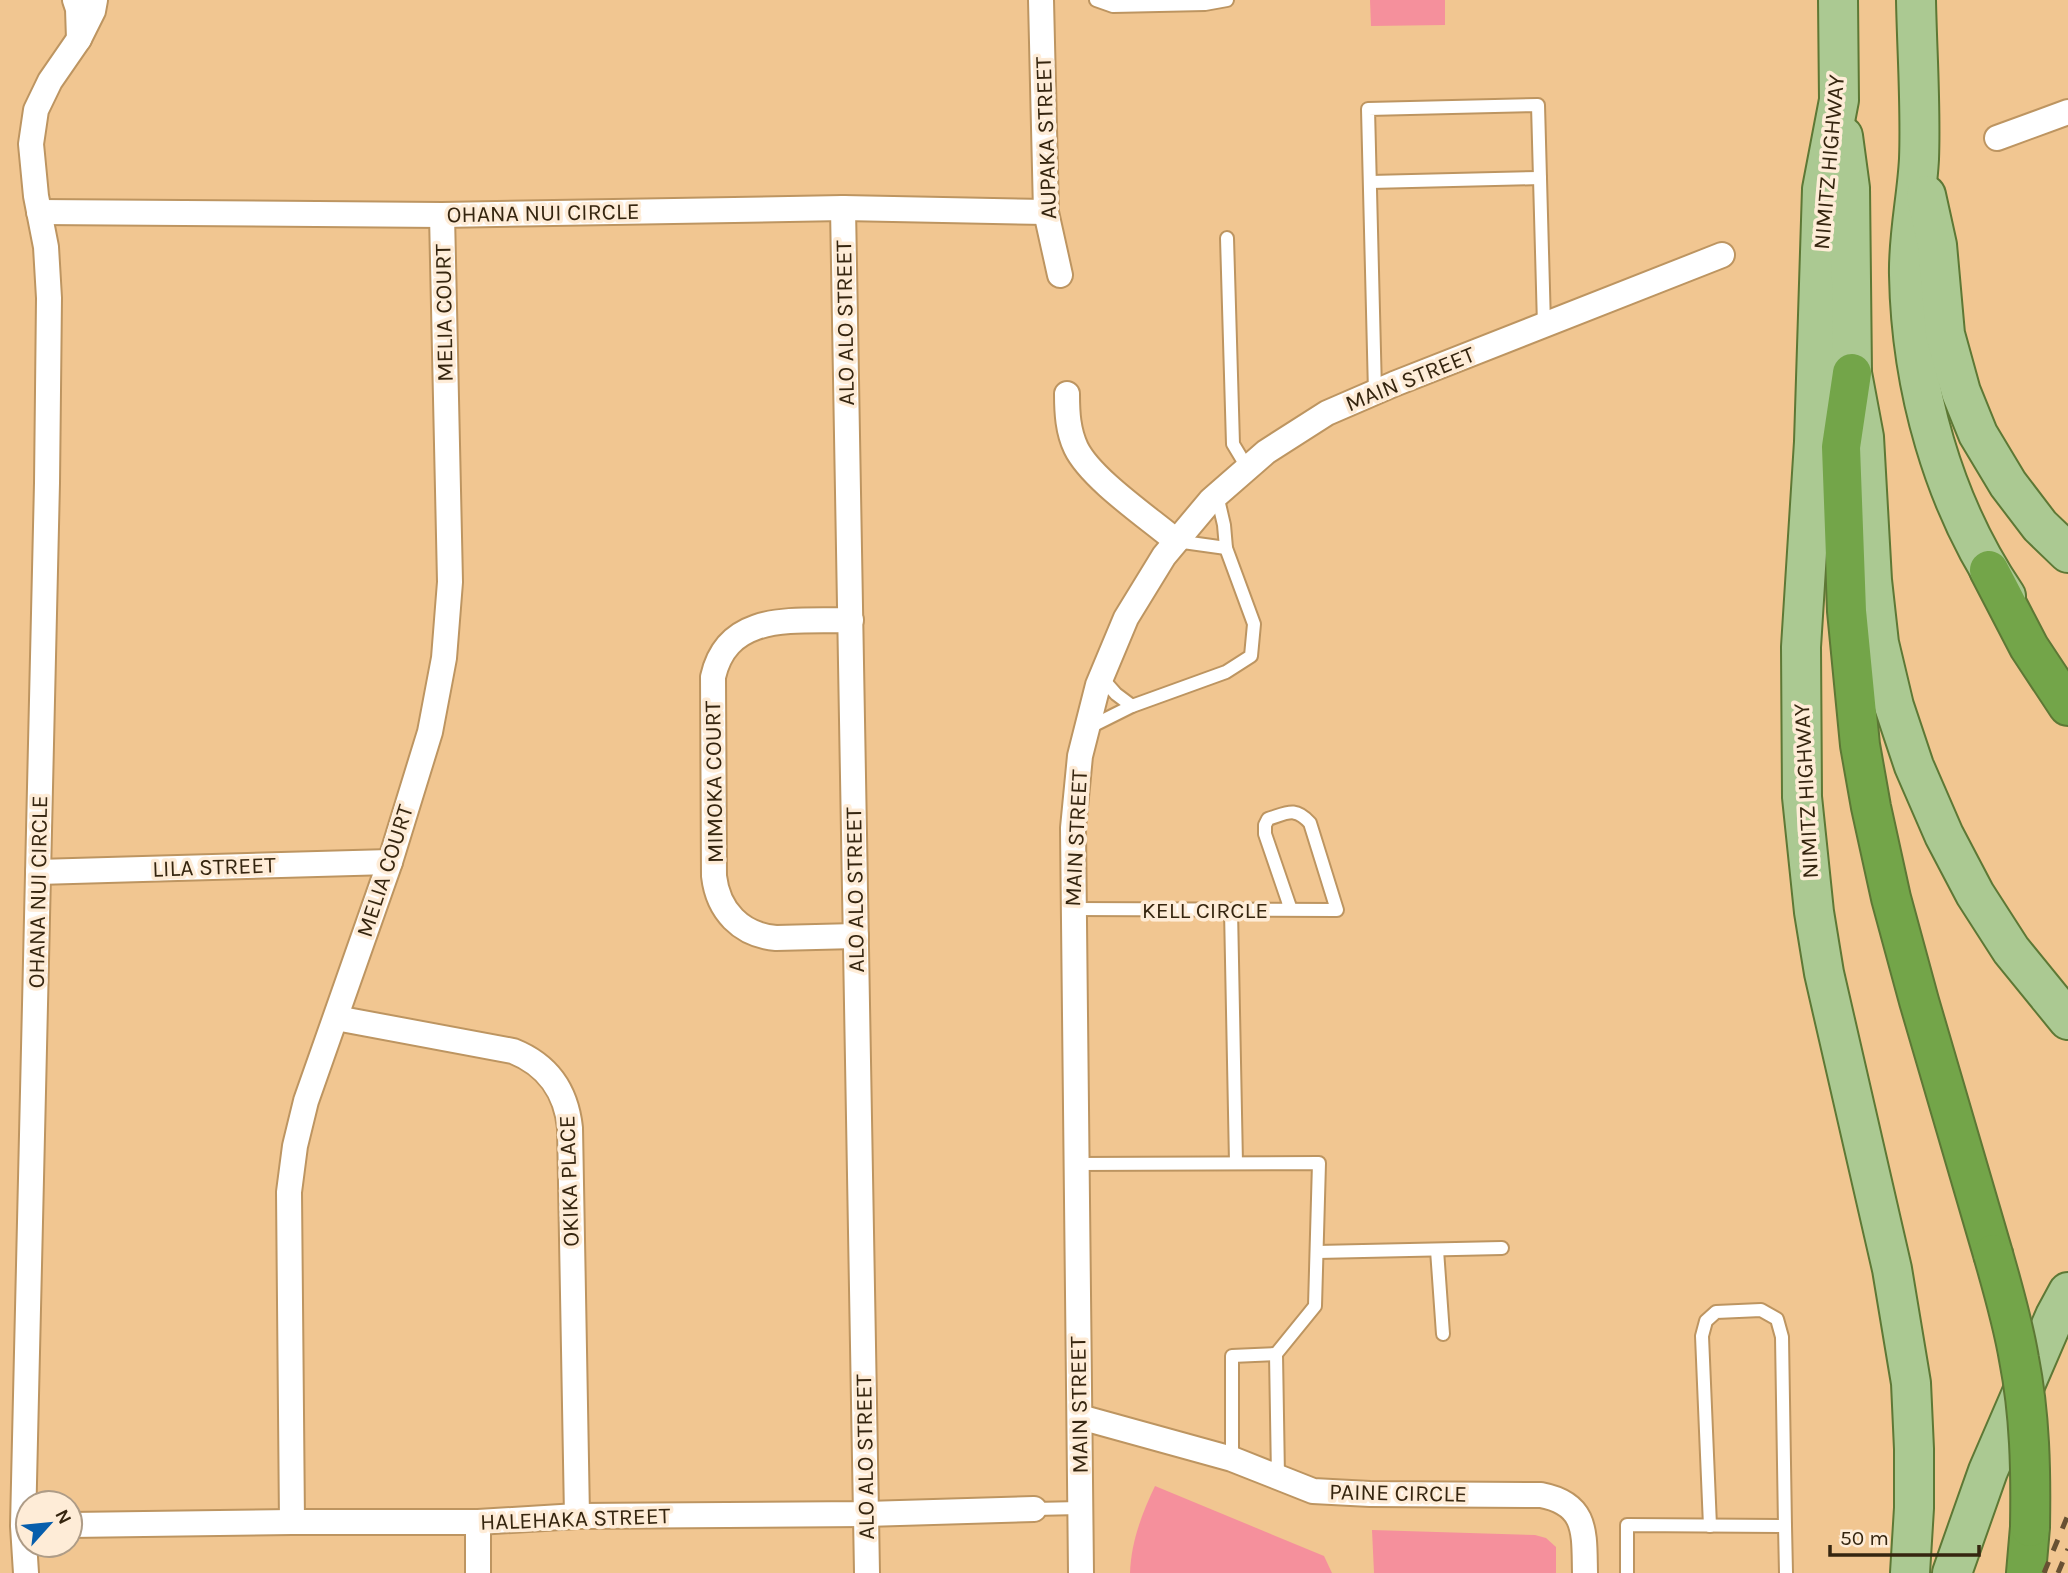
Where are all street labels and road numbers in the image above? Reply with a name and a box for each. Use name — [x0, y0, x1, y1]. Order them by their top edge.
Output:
street label: AUPAKA STREET — [1030, 56, 1062, 220]
street label: NIMITZ HIGHWAY — [1808, 73, 1850, 251]
street label: OHANA NUI CIRCLE — [446, 198, 640, 228]
street label: ALO ALO STREET — [830, 240, 860, 406]
street label: MELIA COURT — [429, 243, 459, 382]
street label: MAIN STREET — [1341, 341, 1479, 417]
street label: MIMOKA COURT — [699, 700, 729, 863]
street label: NIMITZ HIGHWAY — [1788, 702, 1824, 879]
street label: MAIN STREET — [1059, 768, 1093, 907]
street label: OHANA NUI CIRCLE — [23, 795, 53, 989]
street label: MELIA COURT — [351, 801, 419, 941]
street label: ALO ALO STREET — [840, 807, 870, 973]
street label: LILA STREET — [152, 851, 277, 883]
street label: KELL CIRCLE — [1142, 897, 1268, 924]
street label: OKIKA PLACE — [553, 1115, 585, 1247]
street label: MAIN STREET — [1064, 1336, 1094, 1474]
street label: ALO ALO STREET — [850, 1374, 880, 1540]
street label: PAINE CIRCLE — [1329, 1478, 1467, 1508]
street label: HALEHAKA STREET — [479, 1502, 671, 1536]

